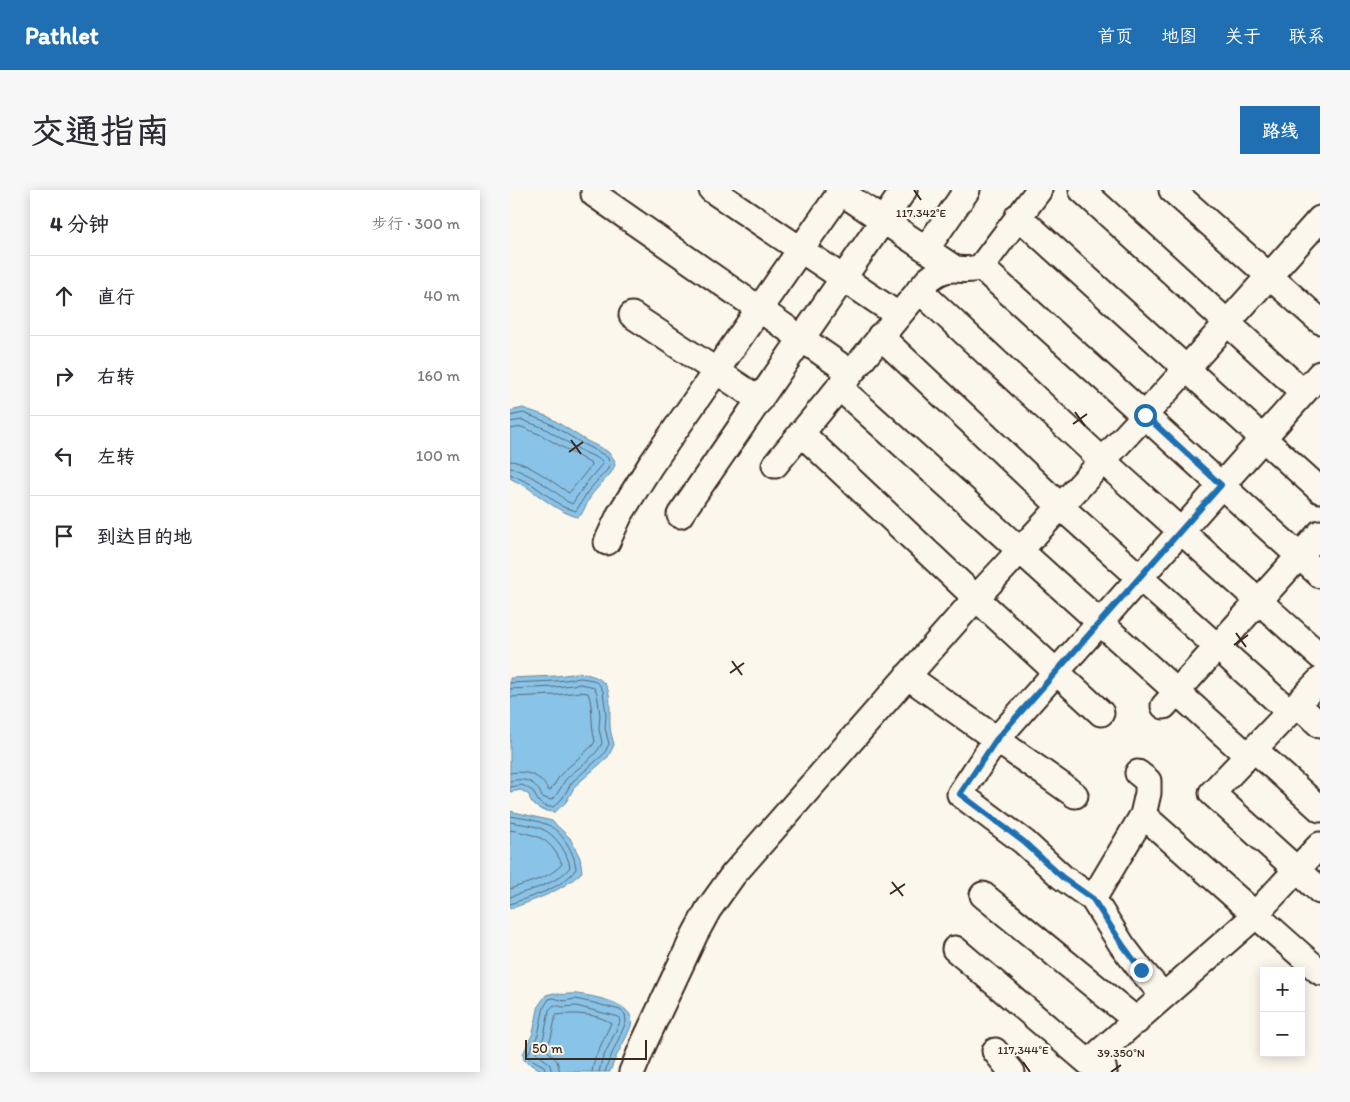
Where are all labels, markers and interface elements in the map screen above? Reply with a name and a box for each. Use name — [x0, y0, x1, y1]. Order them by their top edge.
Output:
text: Pathlet — [25, 21, 99, 50]
text: 首页 — [1097, 25, 1133, 47]
text: 地图 — [1161, 25, 1197, 47]
text: 关于 — [1225, 25, 1261, 47]
text: 联系 — [1289, 25, 1325, 47]
button: 路线 — [1240, 106, 1320, 154]
text: 交通指南 — [30, 110, 170, 152]
text: 117.342°E — [896, 206, 947, 220]
text: 4 分钟 — [50, 211, 109, 236]
text: 步行 · 300 m — [371, 214, 460, 233]
icon: ahead — [50, 282, 78, 310]
text: 直行 — [97, 285, 135, 308]
text: 40 m — [423, 286, 460, 305]
icon: right — [50, 362, 78, 390]
text: 右转 — [97, 365, 135, 388]
text: 160 m — [417, 366, 460, 385]
route start — [1134, 404, 1157, 427]
icon: left — [50, 442, 78, 470]
text: 左转 — [97, 445, 135, 468]
text: 100 m — [416, 446, 460, 465]
icon: arrive — [50, 522, 78, 550]
text: 到达目的地 — [97, 525, 192, 548]
route end — [1130, 959, 1153, 982]
map controls — [1260, 967, 1305, 1057]
button: + — [1260, 967, 1305, 1012]
button: − — [1260, 1012, 1305, 1057]
scale bar — [525, 1037, 648, 1060]
text: 50 m — [532, 1040, 563, 1057]
text: 117.344°E — [997, 1043, 1049, 1057]
text: 39.350°N — [1097, 1046, 1145, 1060]

